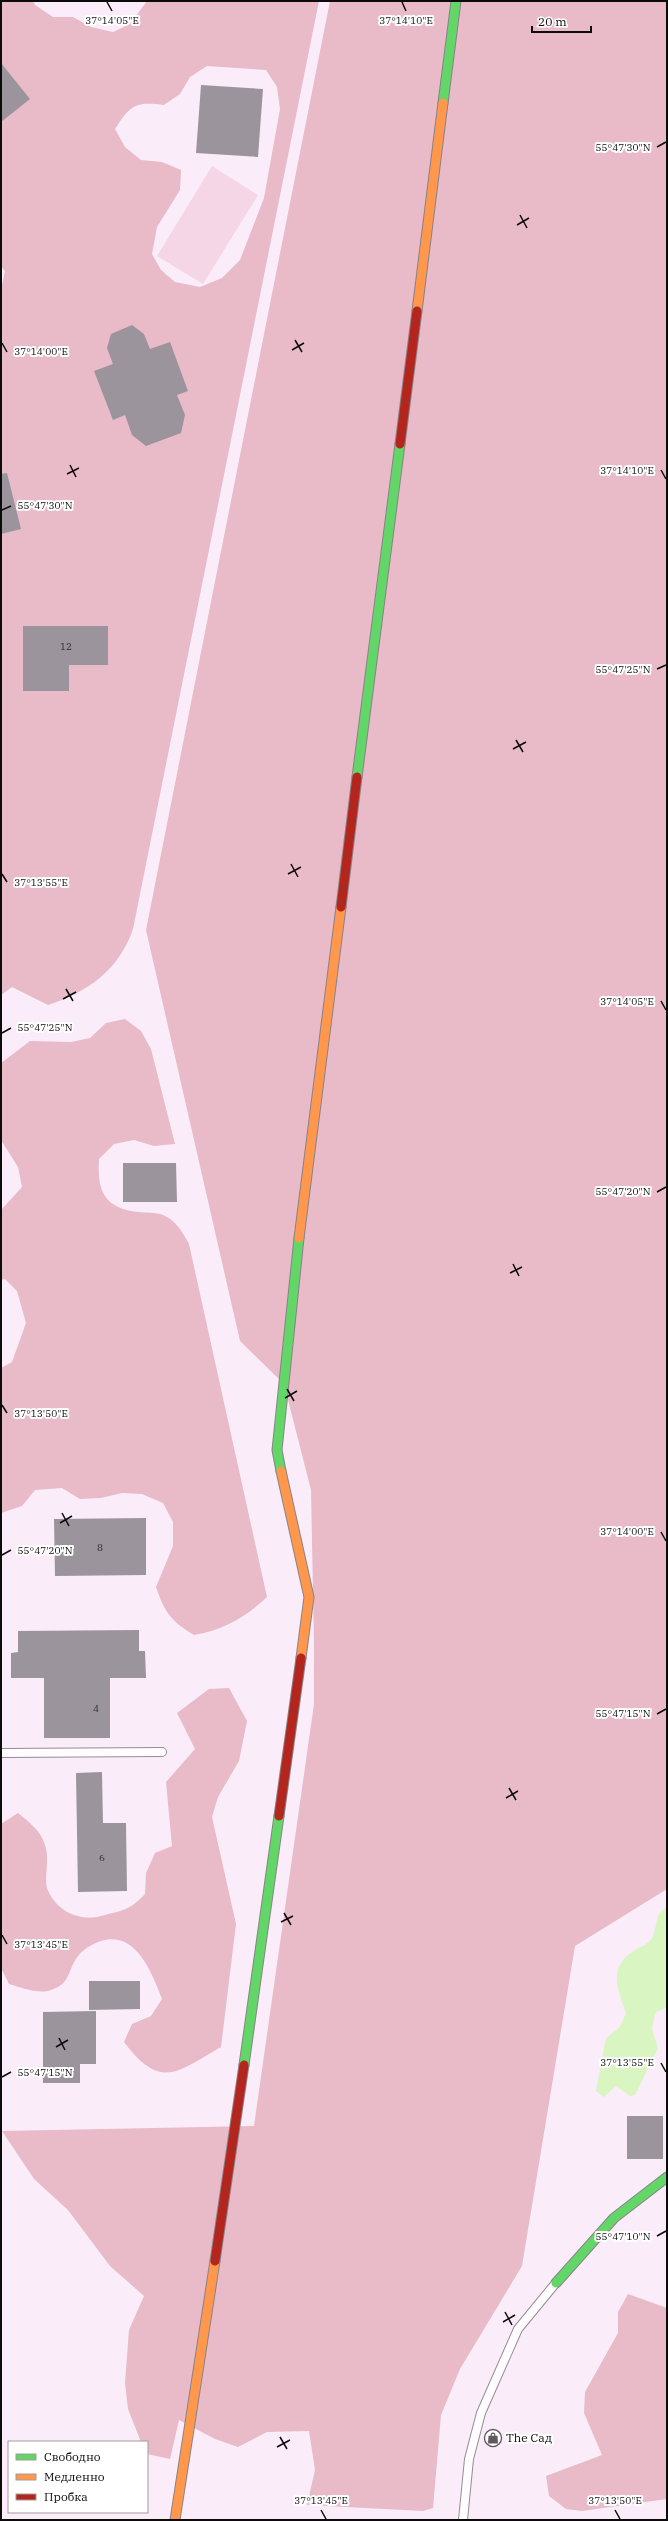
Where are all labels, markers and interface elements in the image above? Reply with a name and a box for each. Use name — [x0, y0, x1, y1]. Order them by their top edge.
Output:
scale bar — [532, 8, 591, 34]
text: 37°14'05"E — [85, 14, 139, 27]
text: 37°14'10"E — [379, 14, 433, 27]
text: 20 m — [538, 14, 567, 29]
text: 55°47'30"N — [596, 141, 651, 154]
text: 37°14'00"E — [14, 345, 68, 358]
text: 37°14'10"E — [600, 464, 654, 477]
text: 55°47'30"N — [18, 499, 73, 512]
house number: 12 — [60, 640, 72, 653]
text: 55°47'25"N — [596, 663, 651, 676]
text: 37°13'55"E — [14, 876, 68, 889]
text: 37°14'05"E — [600, 995, 654, 1008]
text: 55°47'25"N — [18, 1021, 73, 1034]
text: 55°47'20"N — [596, 1185, 651, 1198]
text: 37°13'50"E — [14, 1407, 68, 1420]
text: 37°14'00"E — [600, 1525, 654, 1538]
house number: 8 — [97, 1541, 103, 1554]
text: 55°47'20"N — [18, 1544, 73, 1557]
house number: 4 — [93, 1702, 99, 1715]
text: 55°47'15"N — [596, 1707, 651, 1720]
house number: 6 — [99, 1851, 105, 1864]
text: 37°13'45"E — [14, 1938, 68, 1951]
text: 37°13'55"E — [600, 2056, 654, 2069]
text: 55°47'15"N — [18, 2066, 73, 2079]
text: 55°47'10"N — [596, 2230, 651, 2243]
shop icon: The Сад — [483, 2428, 503, 2448]
place label: The Сад — [506, 2430, 552, 2445]
legend — [8, 2441, 148, 2513]
text: Свободно — [44, 2449, 101, 2464]
text: Медленно — [44, 2469, 105, 2484]
text: Пробка — [44, 2489, 88, 2504]
text: 37°13'45"E — [294, 2494, 348, 2507]
text: 37°13'50"E — [588, 2494, 642, 2507]

